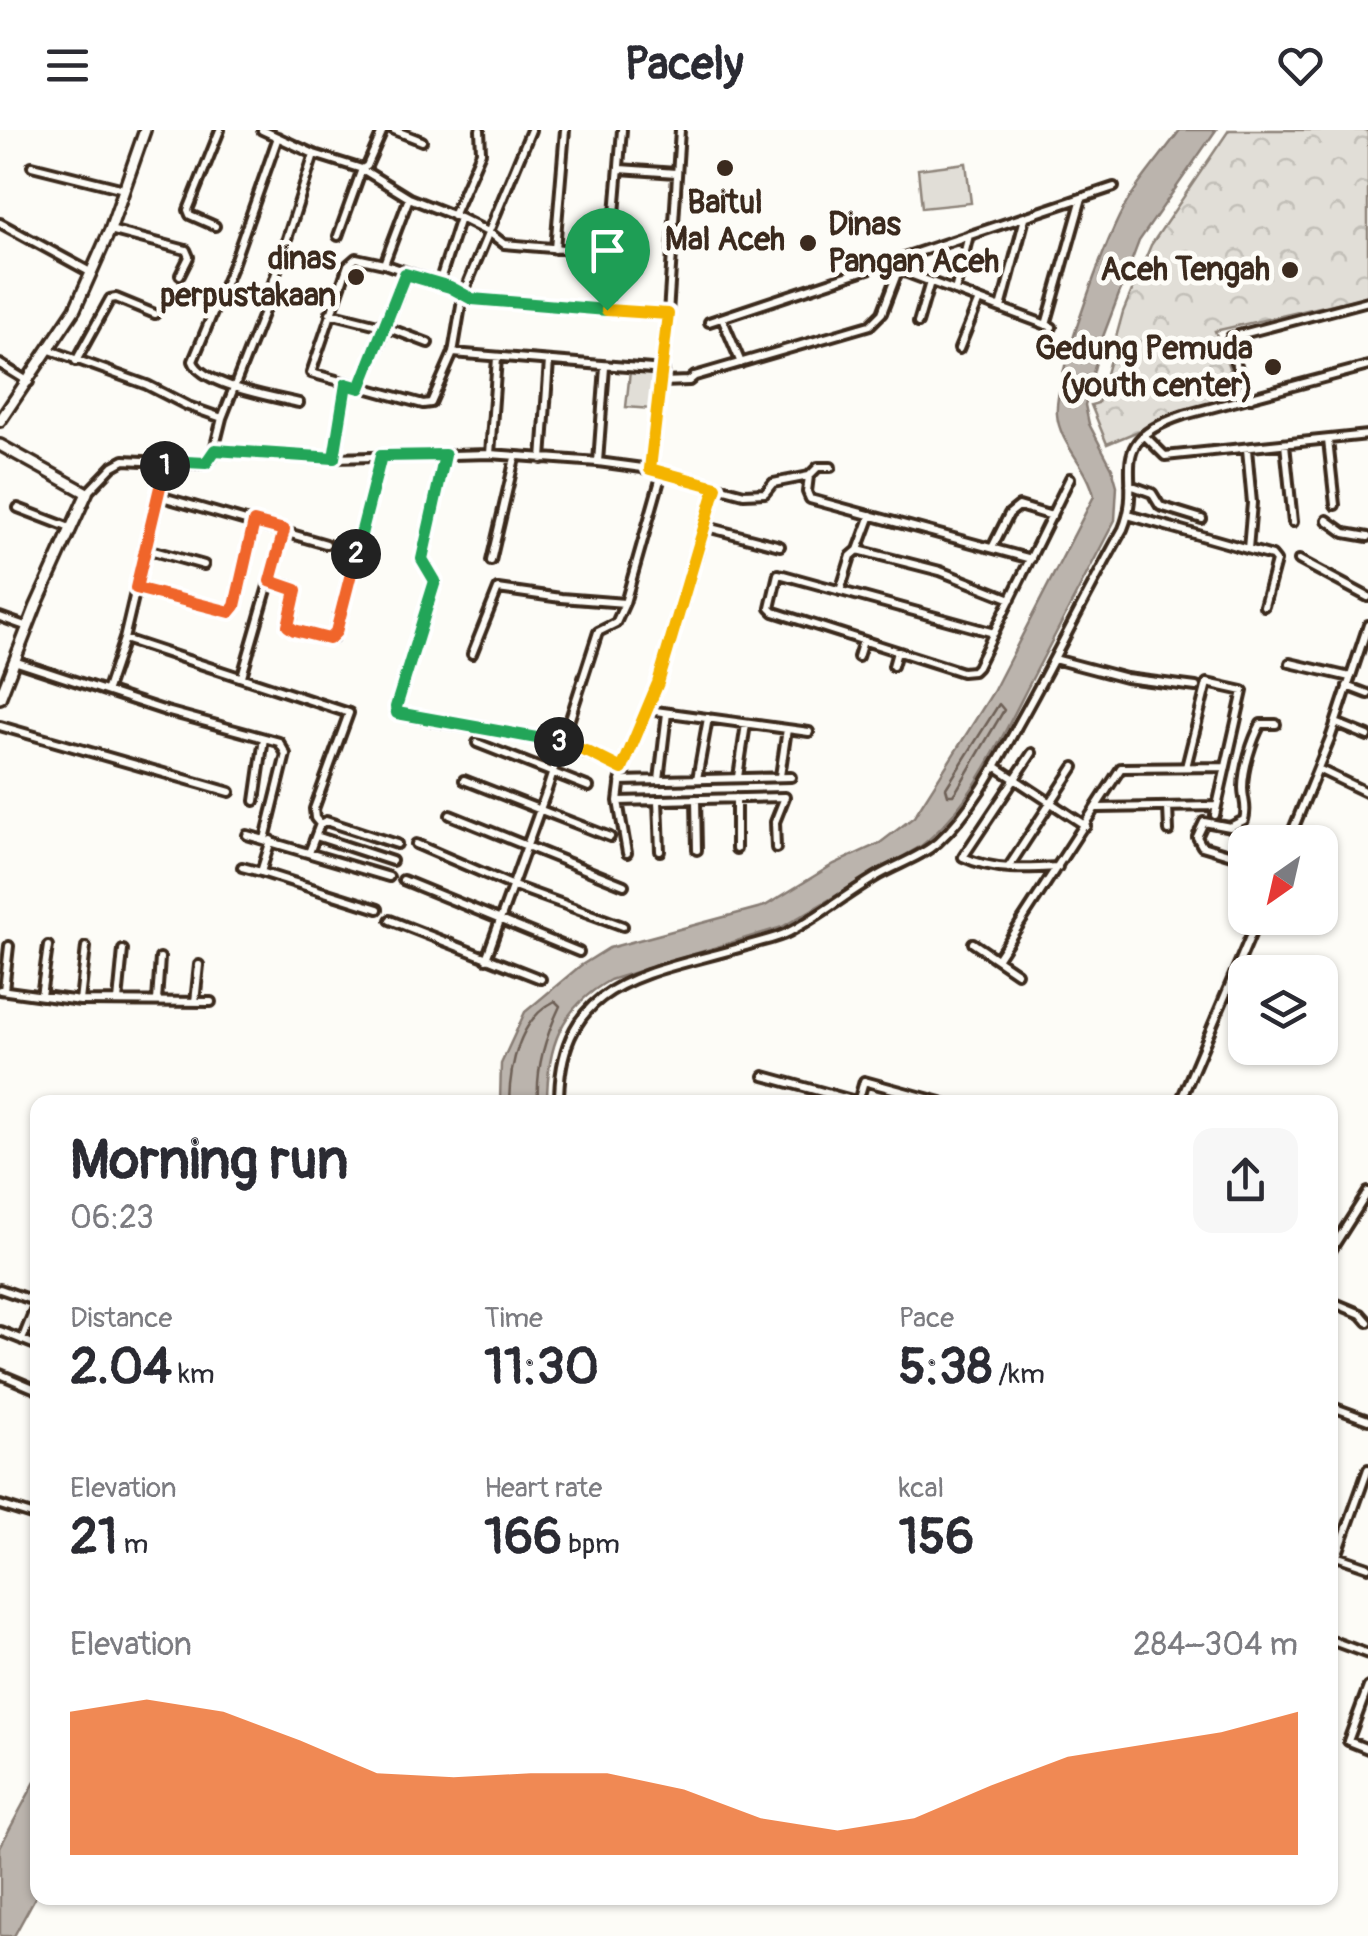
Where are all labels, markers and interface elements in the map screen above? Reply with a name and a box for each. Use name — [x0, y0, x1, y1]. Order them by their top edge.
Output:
text: Pacely — [625, 37, 743, 93]
icon: menu — [40, 38, 95, 93]
icon: heart — [1273, 38, 1328, 93]
marker: Baitul Mal Aceh — [714, 157, 736, 179]
place label: Baitul Mal Aceh — [665, 183, 785, 260]
place label: Dinas Pangan Aceh — [828, 205, 999, 282]
pin — [565, 208, 650, 311]
icon: arrive — [580, 223, 635, 278]
marker: Dinas Pangan Aceh — [797, 232, 819, 254]
place label: dinas perpustakaan — [160, 239, 337, 316]
place label: Aceh Tengah — [1100, 250, 1270, 290]
marker: Aceh Tengah — [1279, 259, 1301, 281]
marker: dinas perpustakaan — [345, 266, 367, 288]
place label: Gedung Pemuda (youth center) — [1035, 329, 1253, 406]
marker: Gedung Pemuda (youth center) — [1262, 356, 1284, 378]
pin: 1 — [140, 441, 190, 491]
text: 1 — [160, 448, 170, 483]
pin: 2 — [331, 529, 381, 579]
text: 2 — [348, 536, 364, 571]
pin: 3 — [534, 717, 584, 767]
text: 3 — [551, 724, 567, 759]
north arrow — [1228, 825, 1338, 935]
map controls — [1228, 825, 1338, 1065]
button: layers — [1228, 955, 1338, 1065]
text: Morning run — [70, 1126, 348, 1195]
button: share — [1193, 1128, 1298, 1233]
text: 06:23 — [70, 1198, 154, 1238]
text: Distance — [70, 1301, 172, 1336]
text: Time — [484, 1301, 543, 1336]
text: Pace — [899, 1301, 954, 1336]
text: 2.04 — [70, 1336, 172, 1399]
text: 11:30 — [484, 1336, 599, 1399]
text: 5:38 — [899, 1336, 992, 1399]
text: km — [172, 1357, 215, 1392]
text: /km — [992, 1357, 1045, 1392]
text: Elevation — [70, 1471, 177, 1506]
text: Heart rate — [484, 1471, 602, 1506]
text: kcal — [899, 1471, 944, 1506]
text: 21 — [70, 1506, 118, 1569]
text: 166 — [484, 1506, 562, 1569]
text: 156 — [899, 1506, 974, 1569]
text: m — [118, 1527, 148, 1562]
text: bpm — [562, 1527, 620, 1562]
text: Elevation — [70, 1625, 192, 1665]
text: 284–304 m — [1133, 1625, 1298, 1665]

